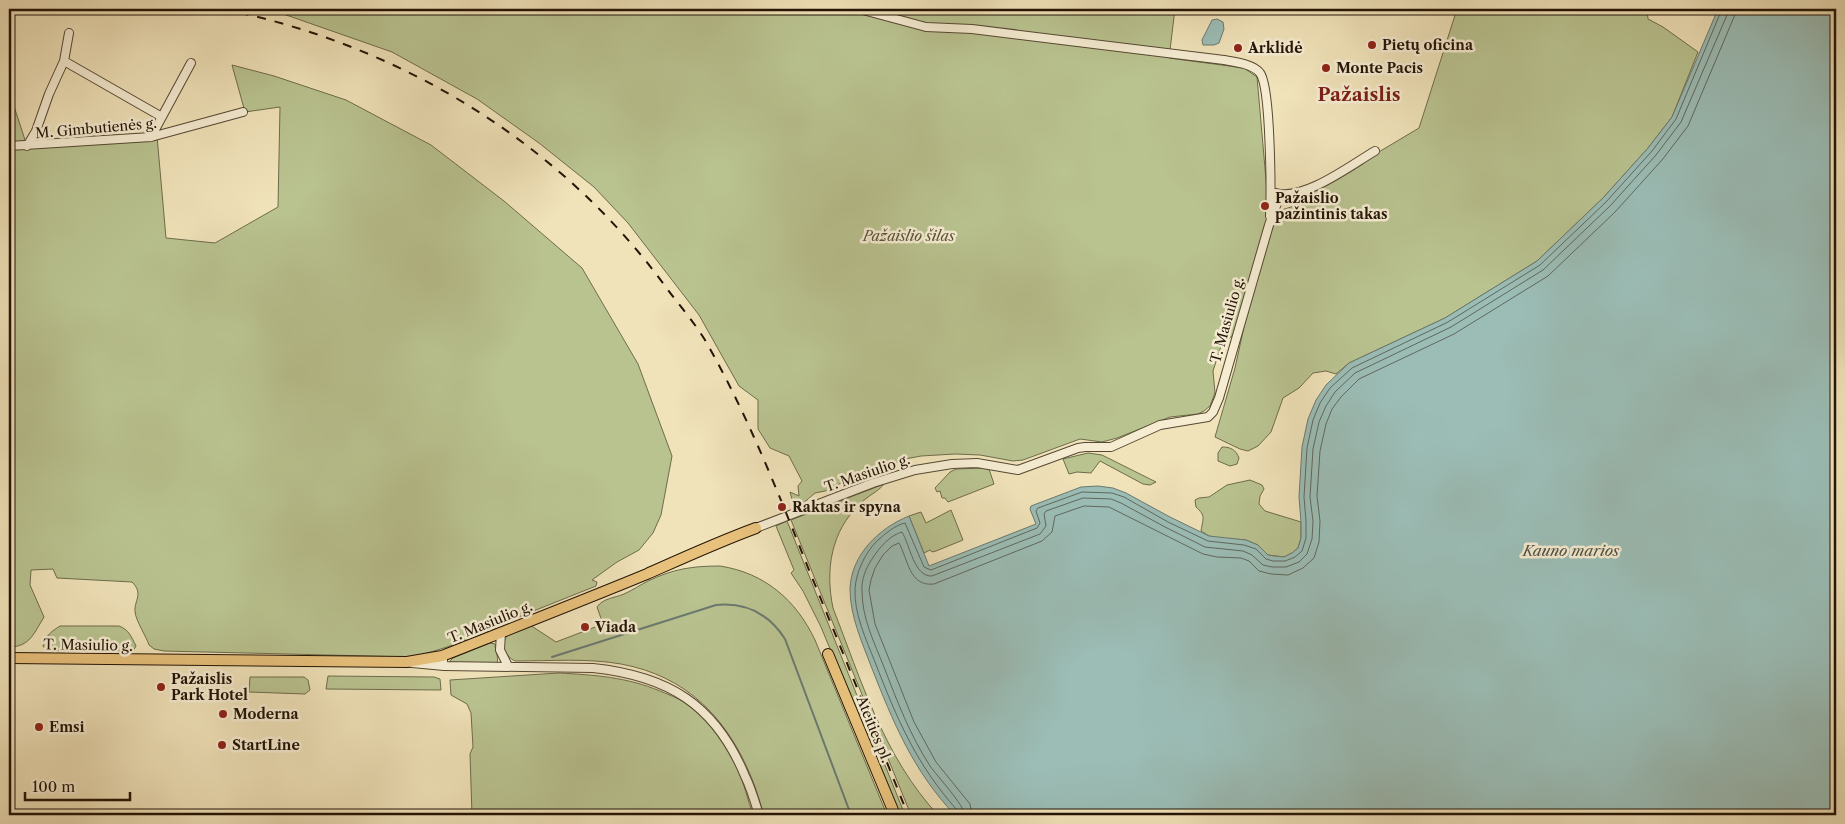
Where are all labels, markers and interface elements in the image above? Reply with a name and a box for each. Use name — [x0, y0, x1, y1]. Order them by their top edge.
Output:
place label: Pietų oficina — [1382, 36, 1474, 54]
place label: Arklidė — [1247, 39, 1303, 57]
marker: Pietų oficina — [1366, 39, 1378, 51]
marker: Arklidė — [1232, 42, 1244, 54]
place label: Monte Pacis — [1336, 59, 1423, 77]
marker: Monte Pacis — [1320, 62, 1332, 74]
district label: Pažaislis — [1317, 83, 1401, 106]
street label: M. Gimbutienės g. — [35, 114, 157, 142]
place label: Pažaislio pažintinis takas — [1275, 189, 1388, 223]
marker: Pažaislio pažintinis takas — [1259, 200, 1271, 212]
park label: Pažaislio šilas — [862, 227, 956, 245]
street label: T. Masiulio g. — [1206, 275, 1248, 365]
street label: T. Masiulio g. — [822, 450, 912, 496]
place label: Raktas ir spyna — [792, 498, 902, 516]
marker: Raktas ir spyna — [776, 501, 788, 513]
water label: Kauno marios — [1522, 541, 1620, 560]
street label: T. Masiulio g. — [445, 597, 535, 647]
place label: Viada — [594, 618, 637, 636]
marker: Viada — [579, 621, 591, 633]
street label: T. Masiulio g. — [43, 635, 133, 655]
place label: Pažaislis Park Hotel — [171, 670, 248, 704]
marker: Pažaislis Park Hotel — [155, 681, 167, 693]
street label: Ateities pl. — [852, 692, 896, 765]
place label: Moderna — [233, 705, 300, 723]
marker: Moderna — [217, 708, 229, 720]
place label: Emsi — [49, 718, 85, 736]
marker: Emsi — [33, 721, 45, 733]
place label: StartLine — [232, 736, 300, 754]
marker: StartLine — [216, 739, 228, 751]
scale bar — [25, 769, 130, 801]
text: 100 m — [32, 777, 75, 796]

